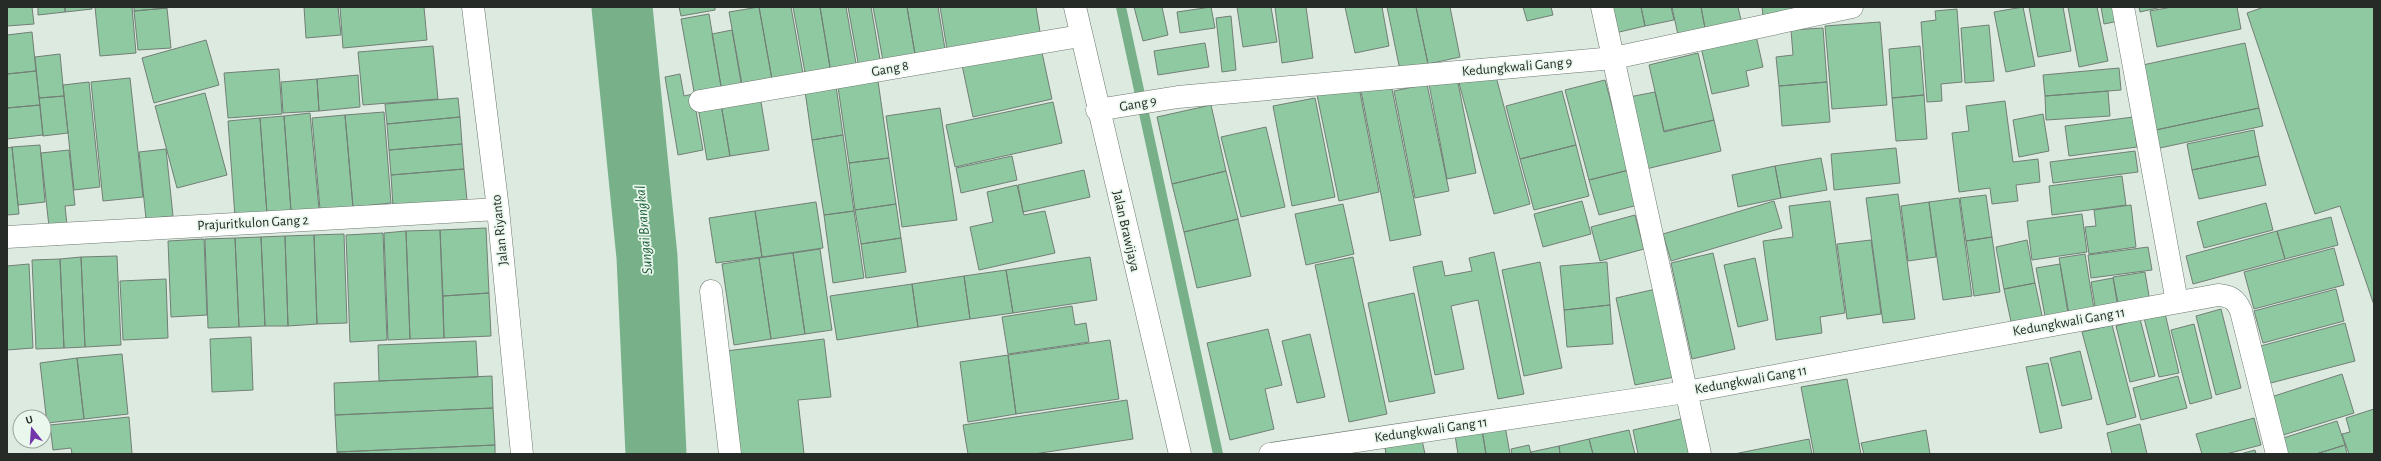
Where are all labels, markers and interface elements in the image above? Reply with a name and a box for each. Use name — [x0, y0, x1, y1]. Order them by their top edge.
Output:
street label: Kedungkwali Gang 9 — [1461, 55, 1573, 79]
street label: Gang 8 — [870, 59, 910, 79]
street label: Gang 9 — [1118, 94, 1158, 114]
water label: Sungai Brangkal — [633, 185, 655, 275]
street label: Jalan Brawijaya — [1110, 189, 1142, 273]
street label: Jalan Riyanto — [489, 194, 511, 266]
street label: Prajuritkulon Gang 2 — [197, 213, 309, 233]
street label: Kedungkwali Gang 11 — [2012, 305, 2126, 339]
street label: Kedungkwali Gang 11 — [1694, 363, 1808, 397]
north arrow — [12, 409, 52, 449]
text: U — [24, 414, 34, 426]
street label: Kedungkwali Gang 11 — [1374, 415, 1488, 445]

